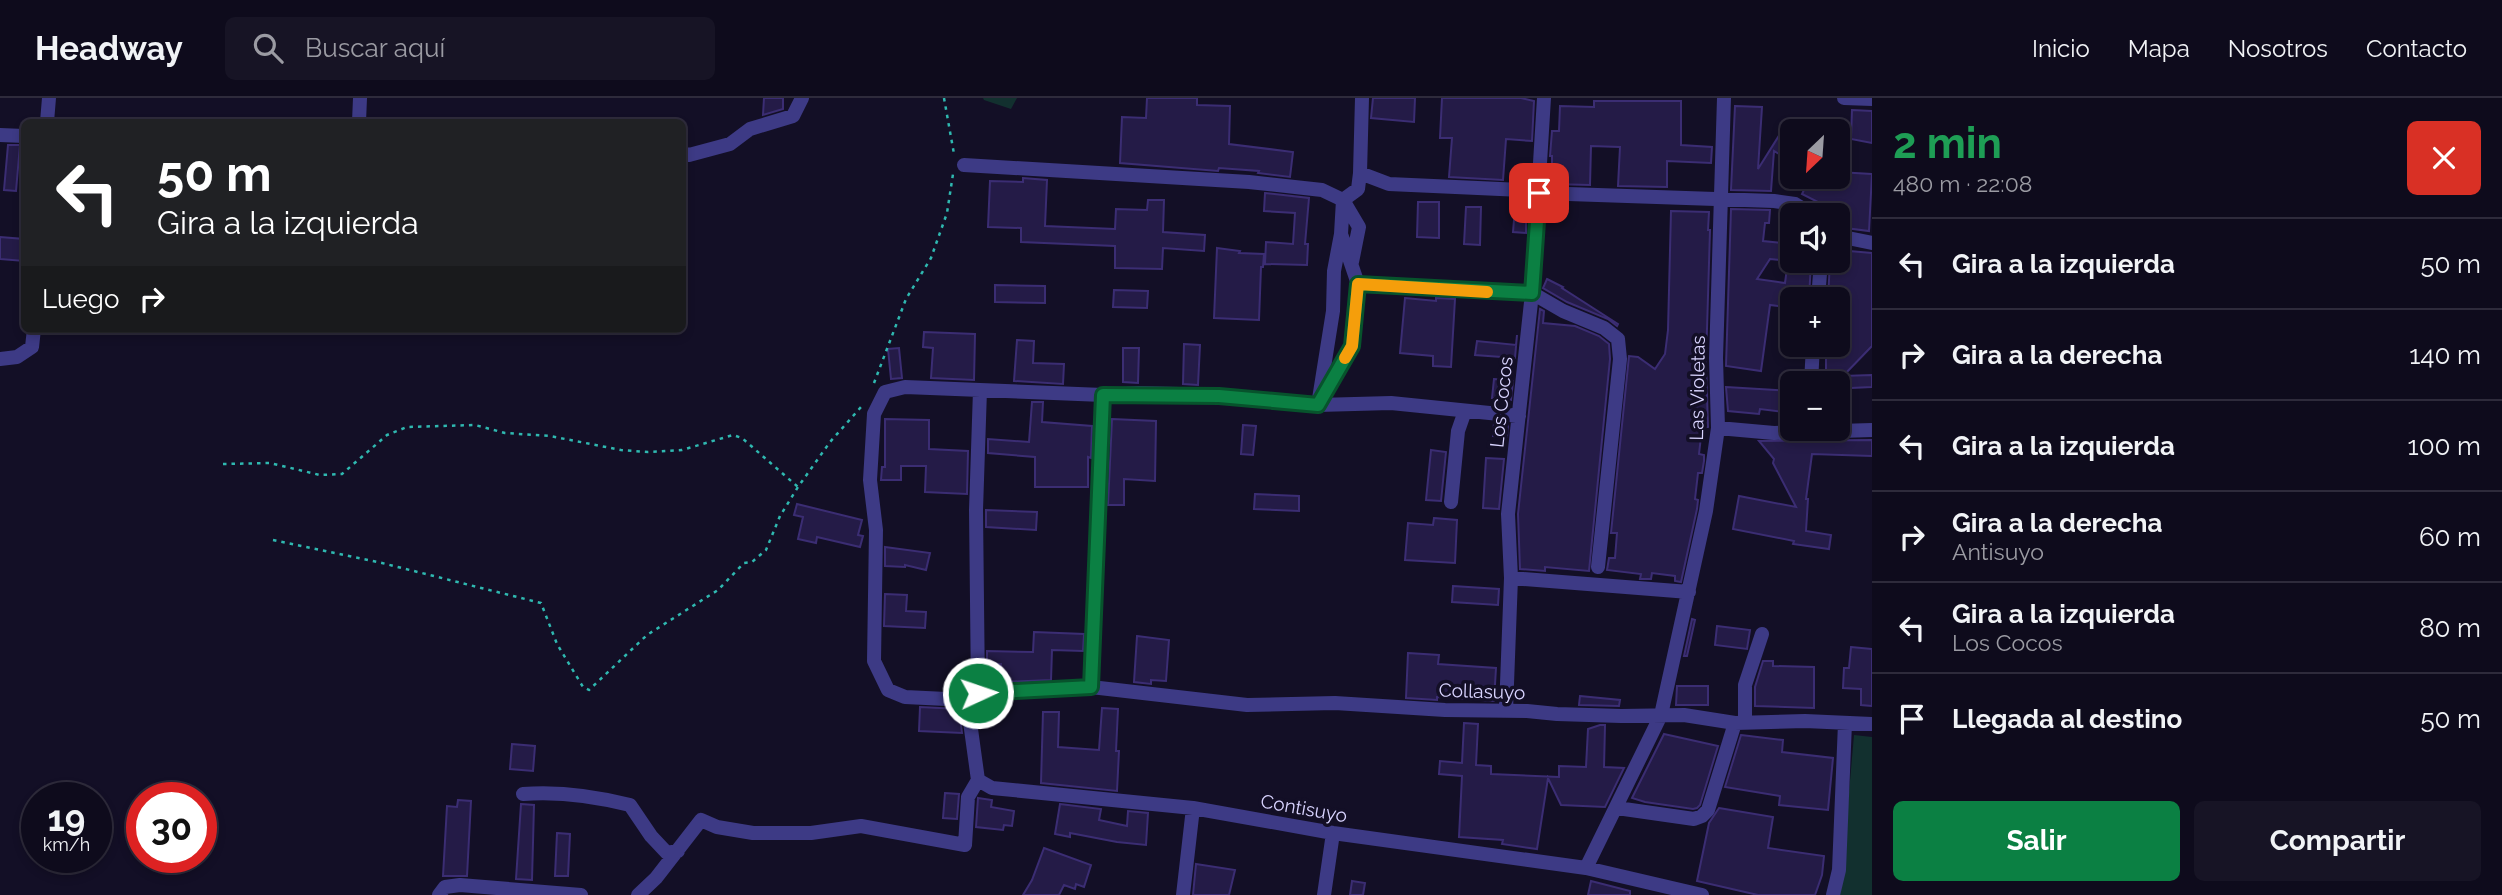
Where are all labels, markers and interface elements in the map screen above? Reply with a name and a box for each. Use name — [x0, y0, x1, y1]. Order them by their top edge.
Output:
search box — [225, 17, 715, 80]
text: Headway — [35, 29, 183, 68]
icon: search — [249, 29, 287, 67]
text: Buscar aquí — [305, 33, 445, 63]
text: Inicio — [2032, 34, 2090, 63]
text: Mapa — [2128, 34, 2190, 63]
text: Nosotros — [2228, 34, 2328, 63]
text: Contacto — [2366, 34, 2467, 63]
north arrow — [1780, 119, 1850, 189]
map controls — [1780, 119, 1850, 441]
text: 2 min — [1893, 119, 2002, 168]
button: close — [2407, 121, 2481, 195]
text: 50 m — [157, 145, 272, 202]
icon: left — [42, 147, 133, 238]
pin — [1509, 163, 1569, 223]
text: 480 m · 22:08 — [1893, 170, 2032, 197]
icon: arrive — [1520, 174, 1558, 212]
button: sound — [1780, 203, 1850, 273]
text: Gira a la izquierda — [157, 204, 419, 241]
icon: left — [1893, 245, 1931, 283]
text: Gira a la izquierda — [1952, 249, 2175, 279]
text: 50 m — [2420, 249, 2481, 279]
icon: right — [133, 280, 171, 318]
text: Luego — [42, 284, 119, 314]
button: + — [1780, 287, 1850, 357]
street label: Las Violetas — [1685, 335, 1709, 441]
icon: right — [1893, 336, 1931, 374]
text: Gira a la derecha — [1952, 340, 2162, 370]
text: 140 m — [2409, 340, 2481, 370]
street label: Los Cocos — [1485, 355, 1517, 449]
button: − — [1780, 371, 1850, 441]
icon: left — [1893, 427, 1931, 465]
text: Gira a la izquierda — [1952, 431, 2175, 461]
text: 100 m — [2408, 431, 2481, 461]
text: Gira a la derecha — [1952, 508, 2162, 538]
icon: right — [1893, 518, 1931, 556]
text: 60 m — [2419, 522, 2481, 552]
text: Antisuyo — [1952, 538, 2044, 565]
text: Gira a la izquierda — [1952, 599, 2175, 629]
icon: left — [1893, 609, 1931, 647]
text: 80 m — [2419, 613, 2481, 643]
text: Los Cocos — [1952, 629, 2063, 656]
position arrow — [941, 656, 1015, 730]
street label: Collasuyo — [1438, 678, 1526, 704]
icon: arrive — [1893, 700, 1931, 738]
text: Llegada al destino — [1952, 704, 2182, 734]
text: 50 m — [2420, 704, 2481, 734]
speed limit sign: 30 — [126, 782, 217, 873]
street label: Contisuyo — [1259, 790, 1349, 826]
text: 19 — [48, 798, 85, 839]
button: Salir — [1893, 801, 2180, 881]
button: Compartir — [2194, 801, 2481, 881]
text: km/h — [43, 834, 90, 855]

